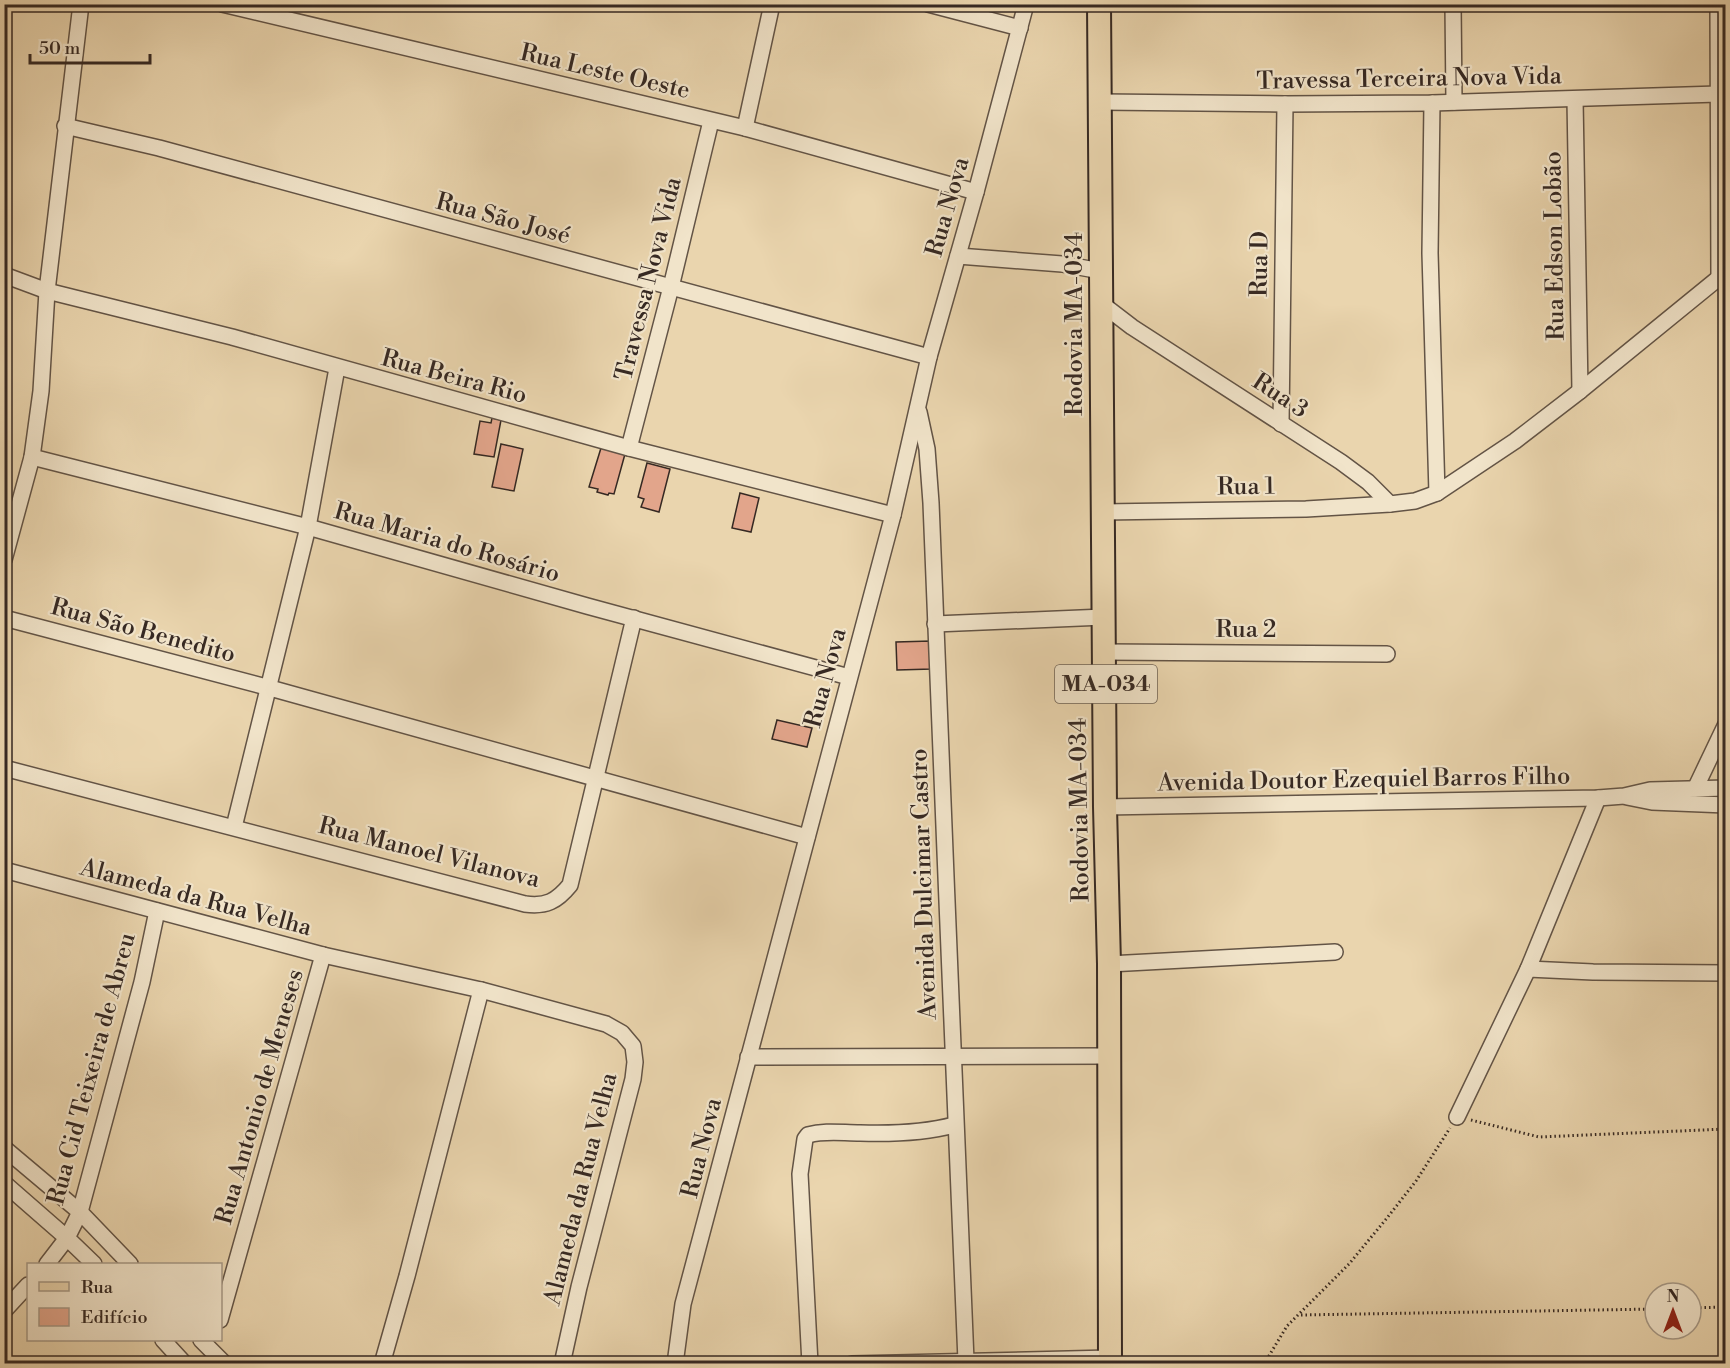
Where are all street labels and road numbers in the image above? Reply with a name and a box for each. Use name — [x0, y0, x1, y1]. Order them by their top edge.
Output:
street label: Rua Leste Oeste — [517, 38, 693, 106]
street label: Travessa Terceira Nova Vida — [1256, 61, 1563, 97]
street label: Rua Edson Lobão — [1538, 151, 1572, 341]
street label: Rua Nova — [920, 153, 977, 260]
street label: Travessa Nova Vida — [609, 173, 689, 384]
street label: Rua São José — [432, 187, 574, 251]
street label: Rua D — [1244, 231, 1276, 297]
street label: Rodovia MA-034 — [1060, 232, 1090, 416]
street label: Rua Beira Rio — [378, 343, 530, 411]
street label: Rua 3 — [1246, 367, 1314, 425]
street label: Rua 1 — [1217, 471, 1276, 503]
street label: Rua Maria do Rosário — [331, 496, 563, 590]
street label: Rua São Benedito — [47, 592, 239, 670]
street label: Rua 2 — [1215, 615, 1277, 645]
street label: Rua Nova — [798, 624, 854, 731]
road number: MA-034 — [1055, 665, 1157, 703]
street label: Rodovia MA-034 — [1063, 718, 1097, 902]
street label: Avenida Dulcimar Castro — [904, 748, 944, 1021]
street label: Avenida Doutor Ezequiel Barros Filho — [1156, 761, 1571, 799]
street label: Rua Manoel Vilanova — [315, 811, 544, 895]
street label: Alameda da Rua Velha — [76, 852, 316, 944]
street label: Rua Cid Teixeira de Abreu — [41, 929, 143, 1208]
street label: Rua Antonio de Meneses — [209, 966, 311, 1228]
street label: Alameda da Rua Velha — [537, 1069, 625, 1309]
street label: Rua Nova — [675, 1094, 729, 1201]

